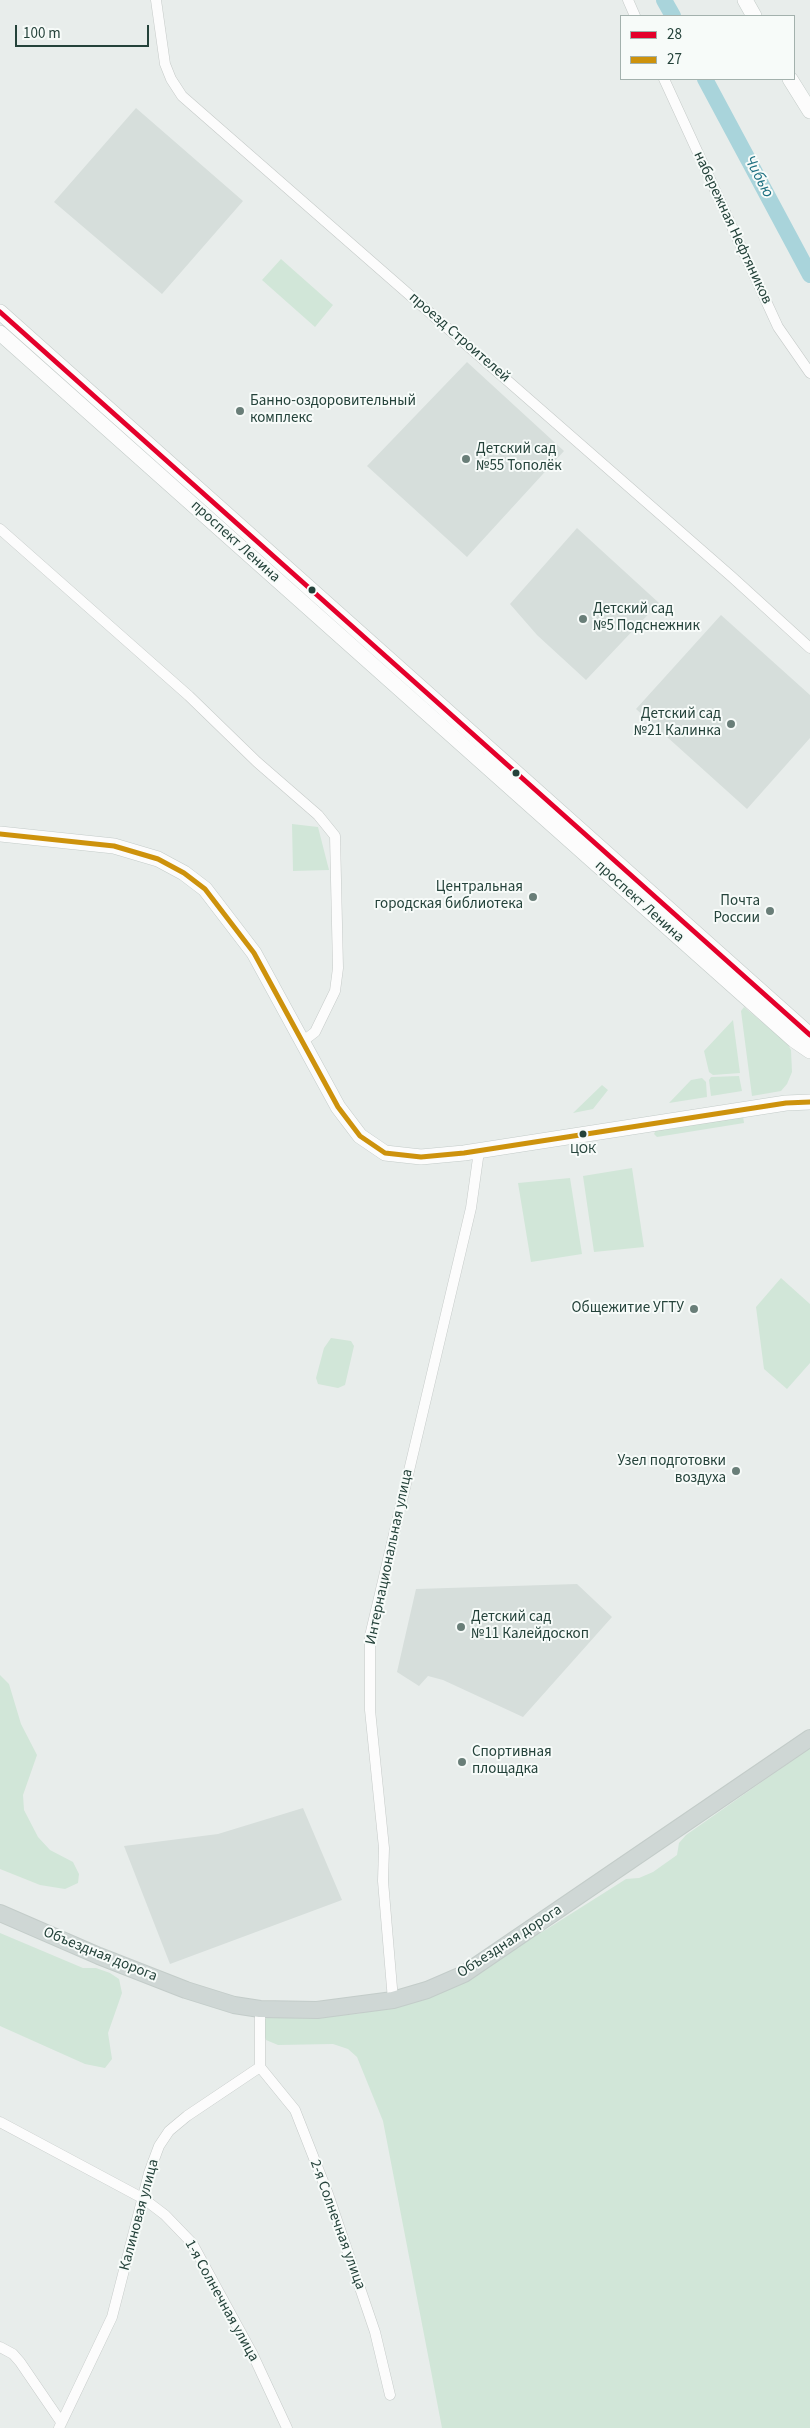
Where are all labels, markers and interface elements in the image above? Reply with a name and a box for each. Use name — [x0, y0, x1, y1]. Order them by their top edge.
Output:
scale bar — [18, 15, 151, 47]
legend — [620, 15, 795, 80]
text: 100 m — [23, 23, 61, 44]
text: 28 — [667, 24, 682, 45]
text: 27 — [667, 49, 682, 70]
street label: набережная Нефтяников — [689, 149, 775, 307]
water label: Чибью — [739, 153, 777, 201]
street label: проезд Строителей — [405, 289, 513, 387]
place label: Банно-оздоровительный комплекс — [250, 393, 416, 428]
marker: Банно-оздоровительный комплекс — [234, 405, 246, 417]
place label: Детский сад №55 Тополёк — [476, 441, 562, 476]
marker: Детский сад №55 Тополёк — [460, 453, 472, 465]
street label: проспект Ленина — [187, 497, 283, 587]
unlabelled marker — [307, 585, 317, 595]
place label: Детский сад №5 Подснежник — [593, 601, 700, 636]
marker: Детский сад №5 Подснежник — [577, 613, 589, 625]
place label: Детский сад №21 Калинка — [634, 706, 721, 741]
marker: Детский сад №21 Калинка — [725, 718, 737, 730]
unlabelled marker — [511, 768, 521, 778]
street label: проспект Ленина — [591, 857, 687, 947]
place label: Центральная городская библиотека — [375, 879, 523, 914]
marker: Центральная городская библиотека — [527, 891, 539, 903]
place label: Почта России — [713, 893, 760, 928]
marker: Почта России — [764, 905, 776, 917]
marker: ЦОК — [578, 1129, 588, 1139]
place label: ЦОК — [570, 1142, 596, 1158]
place label: Общежитие УГТУ — [572, 1300, 684, 1318]
marker: Общежитие УГТУ — [688, 1303, 700, 1315]
place label: Узел подготовки воздуха — [617, 1453, 726, 1488]
marker: Узел подготовки воздуха — [730, 1465, 742, 1477]
street label: Интернациональная улица — [363, 1468, 417, 1646]
place label: Детский сад №11 Калейдоскоп — [471, 1609, 589, 1644]
marker: Детский сад №11 Калейдоскоп — [455, 1621, 467, 1633]
place label: Спортивная площадка — [472, 1744, 552, 1779]
marker: Спортивная площадка — [456, 1756, 468, 1768]
street label: Объездная дорога — [454, 1901, 566, 1983]
street label: Объездная дорога — [40, 1924, 160, 1986]
street label: Калиновая улица — [116, 2157, 164, 2273]
street label: 2-я Солнечная улица — [305, 2158, 369, 2292]
street label: 1-я Солнечная улица — [180, 2237, 262, 2365]

